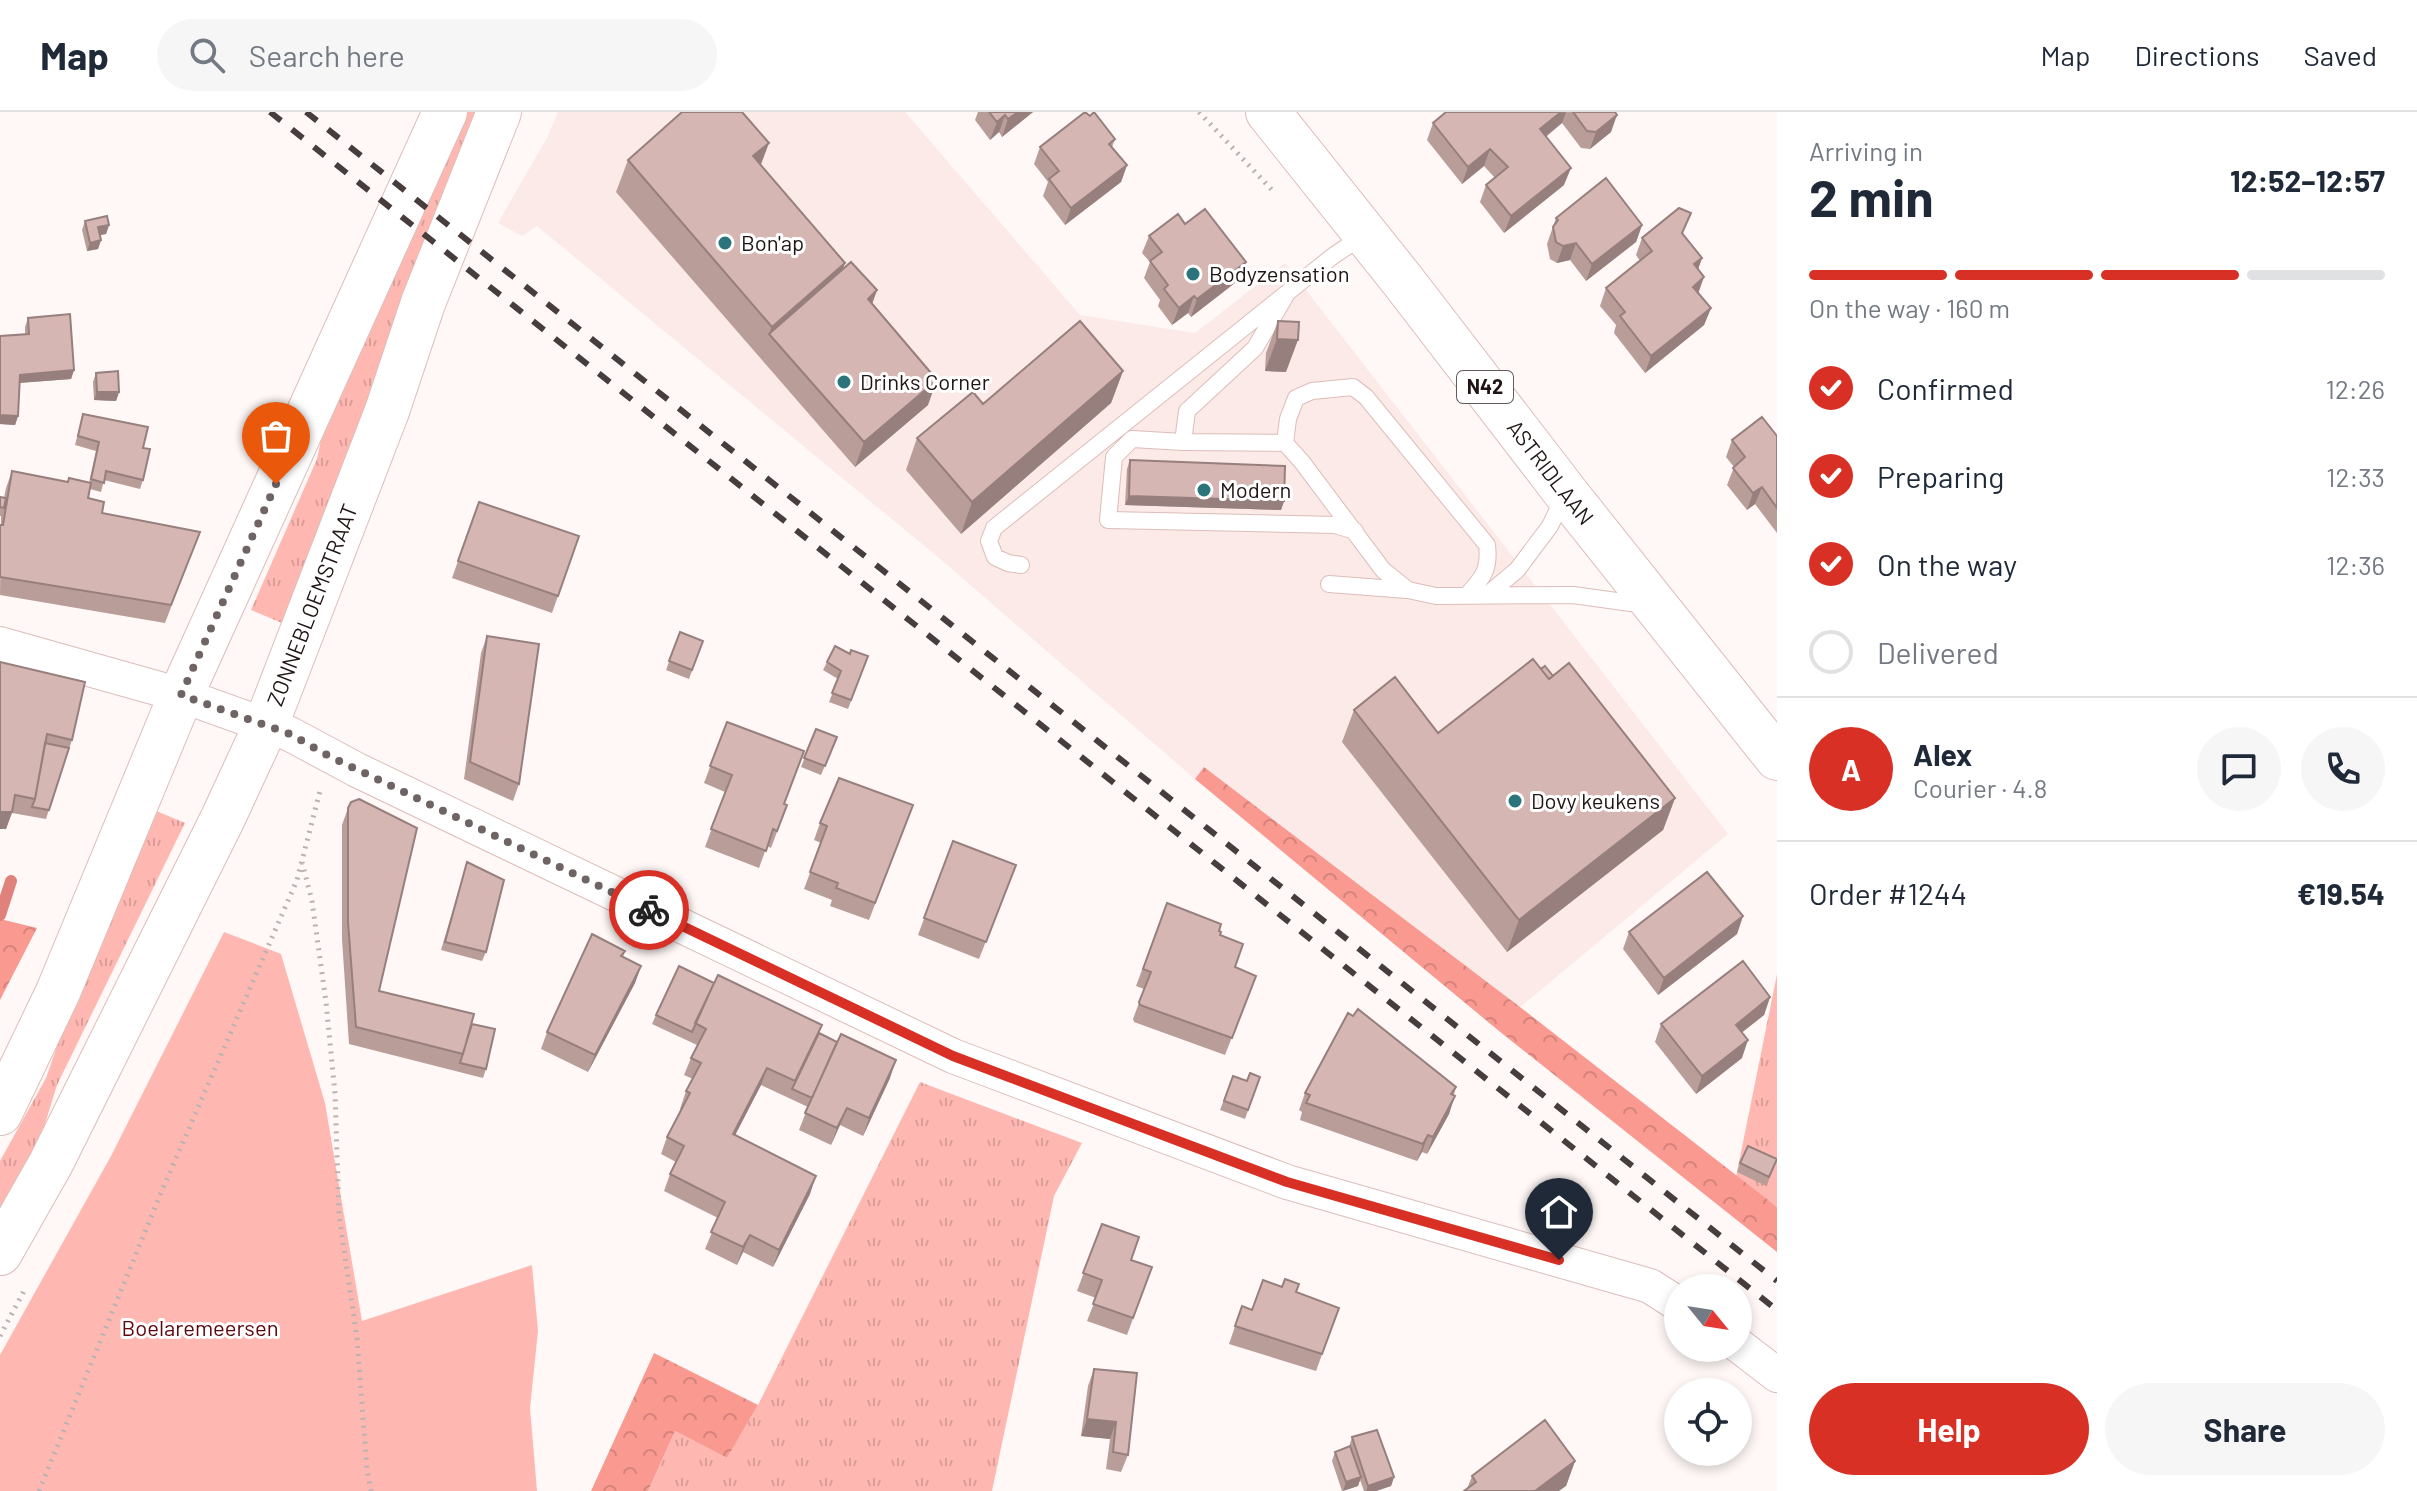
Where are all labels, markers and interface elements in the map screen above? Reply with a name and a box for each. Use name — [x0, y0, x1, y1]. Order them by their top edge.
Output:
search box — [157, 19, 717, 91]
text: Map — [40, 32, 109, 78]
icon: search — [185, 33, 229, 77]
text: Search here — [249, 37, 405, 73]
text: Map — [2041, 38, 2090, 72]
text: Directions — [2134, 38, 2260, 72]
text: Saved — [2304, 38, 2377, 72]
text: Arriving in — [1809, 135, 1923, 166]
text: 12:52–12:57 — [2230, 162, 2385, 198]
text: 2 min — [1809, 165, 1934, 227]
place label: Bon'ap — [741, 229, 804, 255]
marker: Bon'ap — [716, 234, 734, 252]
place label: Bodyzensation — [1209, 260, 1350, 286]
marker: Bodyzensation — [1184, 265, 1202, 283]
text: On the way · 160 m — [1809, 292, 2010, 323]
icon: check — [1809, 366, 1853, 410]
place label: Drinks Corner — [860, 368, 990, 394]
text: Confirmed — [1877, 370, 2014, 406]
road number: N42 — [1457, 371, 1513, 403]
marker: Drinks Corner — [835, 373, 853, 391]
text: 12:26 — [2326, 373, 2385, 404]
pin — [242, 402, 310, 484]
icon: bag — [254, 414, 298, 458]
street label: ASTRIDLAAN — [1503, 414, 1600, 529]
icon: check — [1809, 454, 1853, 498]
text: Preparing — [1877, 458, 2004, 494]
text: 12:33 — [2326, 461, 2385, 492]
place label: Modern — [1220, 476, 1291, 502]
marker: Modern — [1195, 481, 1213, 499]
street label: ZONNEBLOEMSTRAAT — [261, 500, 362, 709]
icon: check — [1809, 542, 1853, 586]
text: On the way — [1877, 546, 2017, 582]
text: 12:36 — [2326, 549, 2385, 580]
text: Delivered — [1877, 634, 1999, 670]
button: chat — [2197, 727, 2281, 811]
button: phone — [2301, 727, 2385, 811]
text: Alex — [1913, 736, 1972, 772]
text: A — [1841, 751, 1861, 787]
text: Courier · 4.8 — [1913, 772, 2047, 803]
place label: Dovy keukens — [1531, 787, 1660, 813]
marker: Dovy keukens — [1506, 792, 1524, 810]
courier — [609, 870, 689, 950]
text: Order #1244 — [1809, 875, 1967, 911]
text: €19.54 — [2297, 875, 2385, 911]
icon: bike — [627, 888, 671, 932]
pin — [1525, 1178, 1593, 1260]
icon: home — [1537, 1190, 1581, 1234]
north arrow — [1664, 1274, 1752, 1362]
map controls — [1664, 1274, 1752, 1466]
park label: Boelaremeersen — [121, 1314, 279, 1340]
button: locate — [1664, 1378, 1752, 1466]
button: Help — [1809, 1383, 2089, 1475]
button: Share — [2105, 1383, 2385, 1475]

